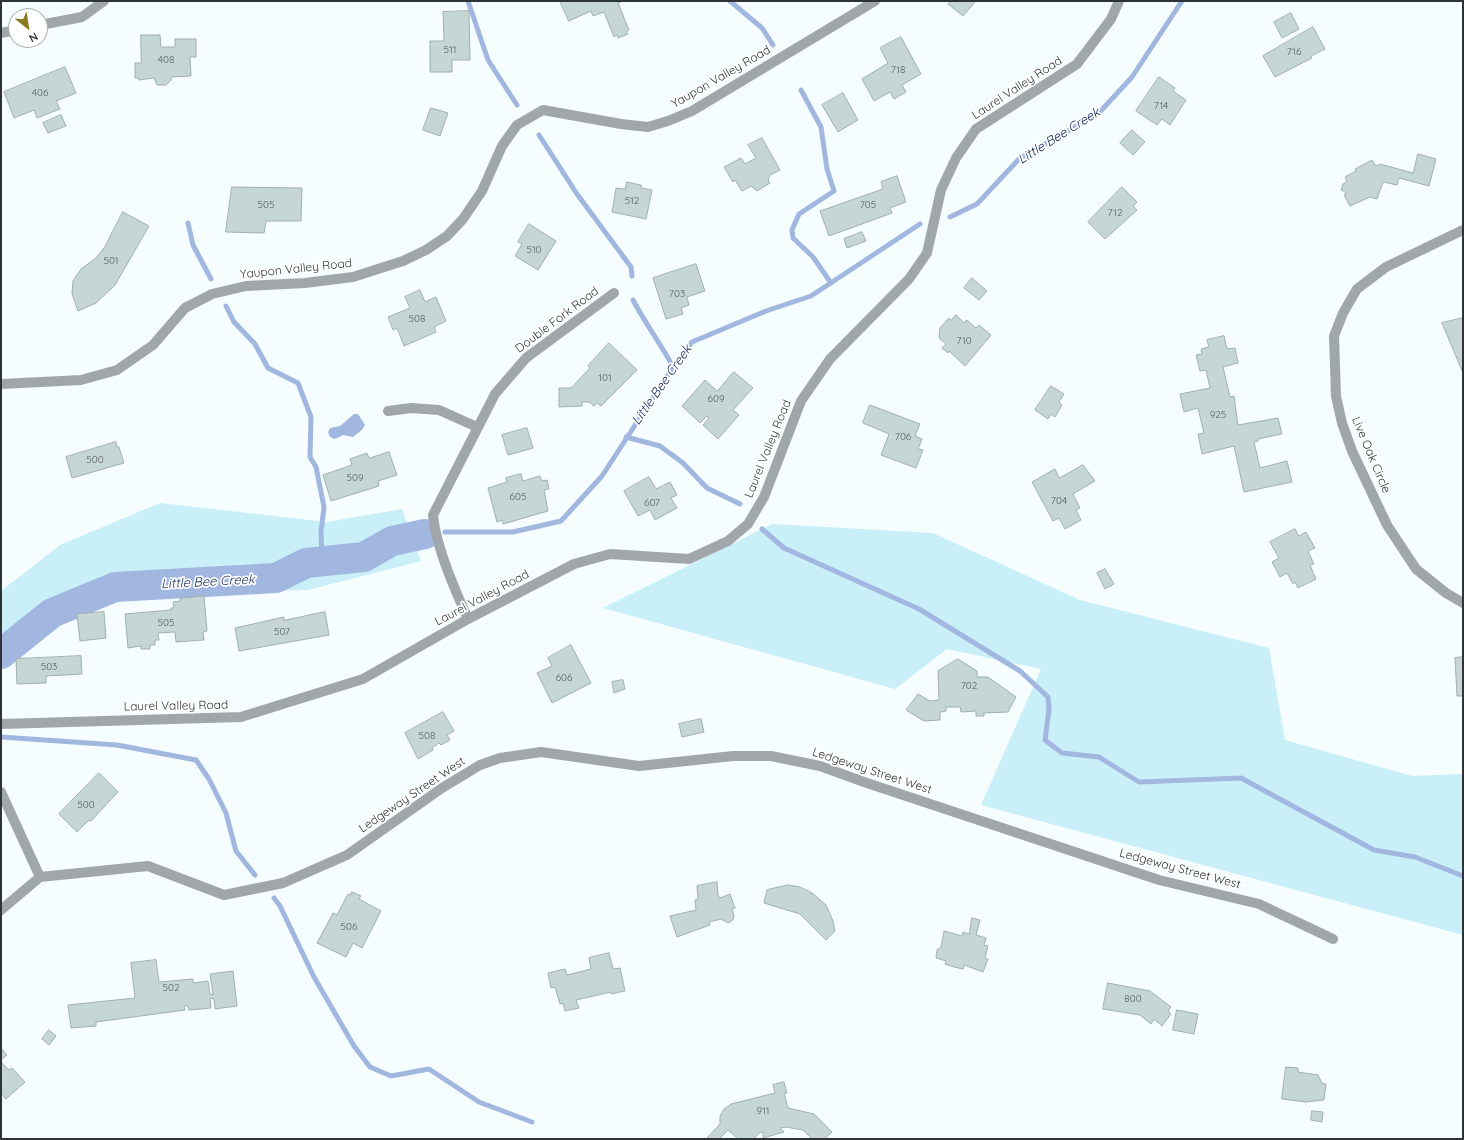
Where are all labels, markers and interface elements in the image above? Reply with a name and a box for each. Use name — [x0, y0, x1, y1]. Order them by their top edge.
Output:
north arrow — [8, 8, 48, 48]
text: N — [26, 29, 41, 46]
street label: Yaupon Valley Road — [669, 43, 773, 111]
house number: 511 — [444, 44, 456, 56]
house number: 716 — [1287, 46, 1301, 58]
street label: Laurel Valley Road — [969, 53, 1065, 123]
house number: 408 — [158, 54, 174, 66]
house number: 718 — [891, 64, 905, 76]
house number: 406 — [32, 87, 48, 99]
house number: 714 — [1154, 100, 1168, 112]
water label: Little Bee Creek — [1015, 105, 1103, 167]
house number: 512 — [625, 195, 639, 207]
house number: 505 — [258, 199, 274, 211]
house number: 705 — [860, 199, 876, 211]
house number: 712 — [1108, 207, 1122, 219]
house number: 510 — [526, 244, 542, 256]
house number: 501 — [103, 255, 119, 267]
street label: Yaupon Valley Road — [239, 256, 353, 282]
street label: Double Fork Road — [512, 284, 602, 356]
house number: 703 — [669, 288, 685, 300]
house number: 508 — [409, 313, 425, 325]
house number: 710 — [956, 335, 972, 347]
water label: Little Bee Creek — [629, 342, 695, 428]
house number: 101 — [598, 372, 612, 384]
house number: 609 — [708, 393, 724, 405]
street label: Laurel Valley Road — [742, 398, 794, 500]
house number: 925 — [1210, 409, 1226, 421]
street label: Live Oak Circle — [1348, 415, 1394, 495]
house number: 706 — [895, 431, 911, 443]
house number: 500 — [86, 454, 104, 466]
house number: 509 — [347, 472, 363, 484]
house number: 605 — [510, 491, 526, 503]
house number: 704 — [1051, 495, 1067, 507]
house number: 607 — [644, 497, 660, 509]
street label: Laurel Valley Road — [432, 567, 532, 629]
water label: Little Bee Creek — [161, 572, 255, 592]
house number: 505 — [158, 617, 174, 629]
house number: 507 — [274, 626, 290, 638]
house number: 503 — [41, 661, 57, 673]
house number: 606 — [556, 672, 572, 684]
house number: 702 — [961, 680, 977, 692]
street label: Laurel Valley Road — [124, 698, 228, 714]
house number: 508 — [419, 730, 435, 742]
street label: Ledgeway Street West — [810, 745, 934, 797]
street label: Ledgeway Street West — [356, 754, 468, 836]
house number: 500 — [77, 799, 95, 811]
street label: Ledgeway Street West — [1118, 846, 1242, 892]
house number: 506 — [341, 921, 357, 933]
house number: 502 — [163, 982, 179, 994]
house number: 800 — [1124, 993, 1142, 1005]
house number: 911 — [756, 1105, 770, 1117]

